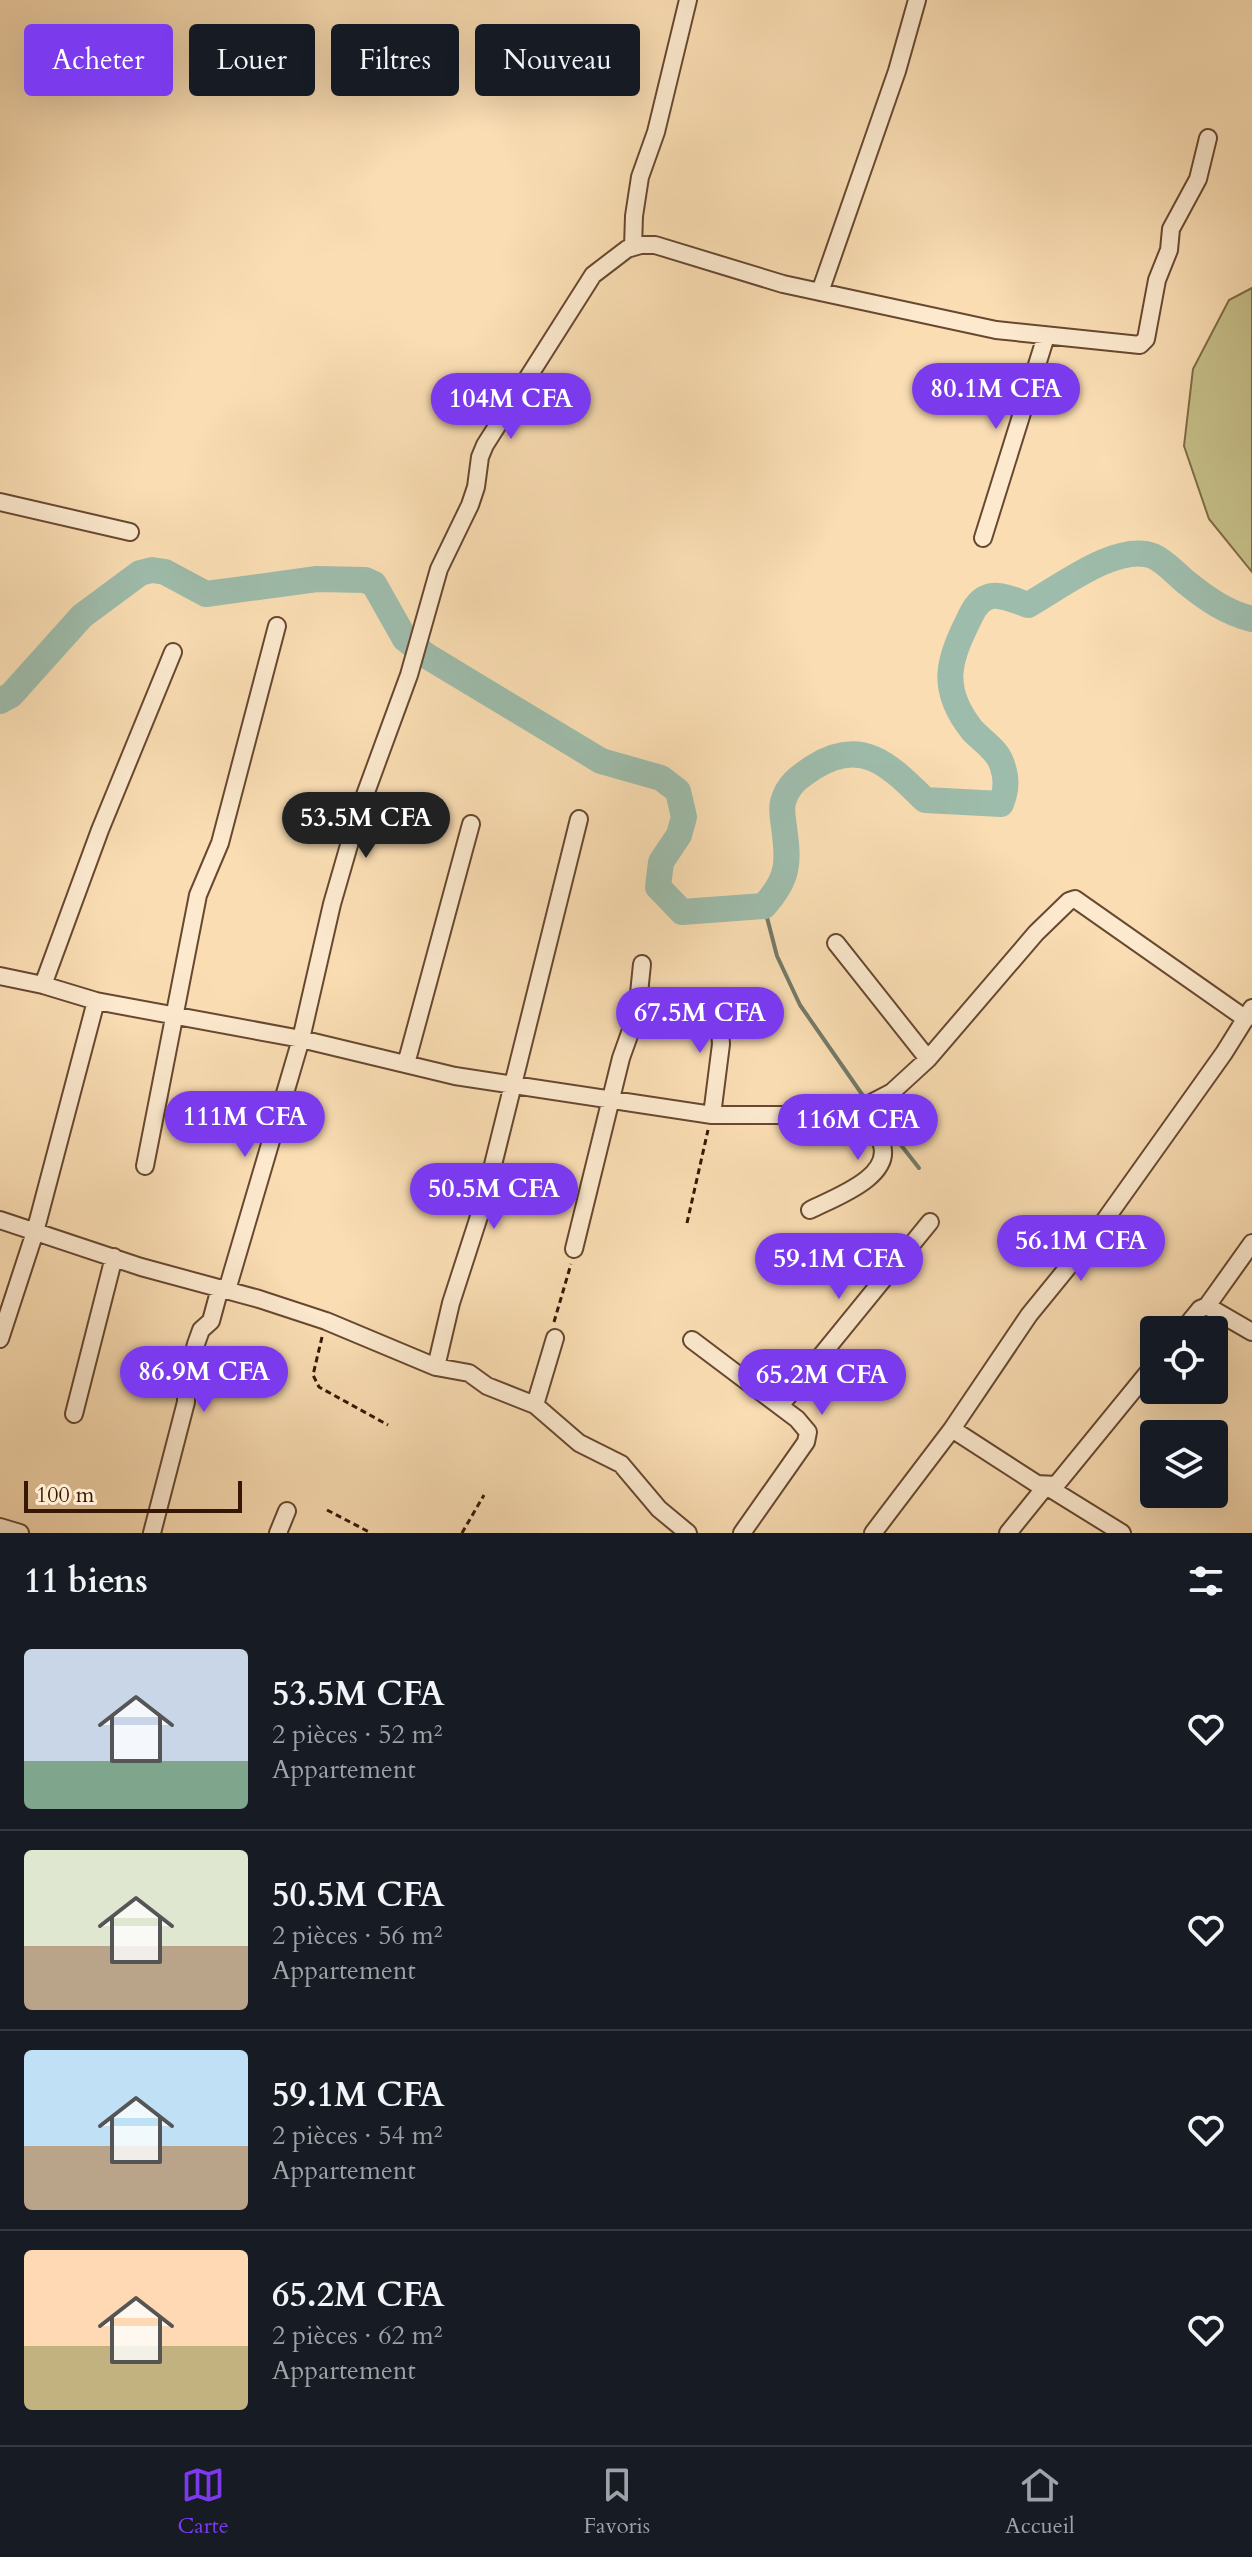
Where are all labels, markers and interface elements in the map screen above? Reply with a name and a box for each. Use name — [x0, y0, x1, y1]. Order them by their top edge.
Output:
chip: Acheter — [24, 24, 173, 96]
chip: Louer — [189, 24, 315, 96]
chip: Filtres — [331, 24, 459, 96]
chip: Nouveau — [475, 24, 640, 96]
pin: 80.1M CFA — [904, 363, 1088, 431]
text: 80.1M CFA — [930, 371, 1062, 406]
pin: 104M CFA — [428, 373, 594, 441]
text: 104M CFA — [449, 381, 573, 416]
pin: 53.5M CFA — [274, 792, 458, 860]
text: 53.5M CFA — [300, 800, 432, 835]
pin: 67.5M CFA — [608, 987, 792, 1055]
text: 67.5M CFA — [634, 995, 766, 1030]
pin: 111M CFA — [162, 1091, 328, 1159]
pin: 116M CFA — [775, 1094, 941, 1162]
text: 111M CFA — [183, 1099, 307, 1134]
text: 116M CFA — [796, 1102, 920, 1137]
pin: 50.5M CFA — [402, 1163, 586, 1231]
text: 50.5M CFA — [428, 1171, 560, 1206]
pin: 56.1M CFA — [989, 1215, 1173, 1283]
text: 56.1M CFA — [1015, 1223, 1147, 1258]
pin: 59.1M CFA — [747, 1233, 931, 1301]
text: 59.1M CFA — [773, 1241, 905, 1276]
map controls — [1140, 1316, 1228, 1508]
button: locate — [1140, 1316, 1228, 1404]
pin: 86.9M CFA — [112, 1346, 296, 1414]
pin: 65.2M CFA — [730, 1349, 914, 1417]
text: 86.9M CFA — [138, 1354, 270, 1389]
text: 65.2M CFA — [756, 1357, 888, 1392]
button: layers — [1140, 1420, 1228, 1508]
scale bar — [24, 1477, 242, 1513]
text: 100 m — [36, 1480, 94, 1510]
text: 11 biens — [24, 1558, 148, 1604]
icon: filters — [1184, 1559, 1228, 1603]
text: 53.5M CFA — [272, 1671, 445, 1717]
icon: home — [88, 1681, 184, 1777]
icon: heart — [1184, 1707, 1228, 1751]
text: 2 pièces · 52 m² — [272, 1717, 443, 1752]
text: Appartement — [272, 1752, 416, 1787]
text: 50.5M CFA — [272, 1872, 445, 1918]
icon: home — [88, 1882, 184, 1978]
icon: heart — [1184, 1908, 1228, 1952]
text: 2 pièces · 56 m² — [272, 1918, 443, 1953]
text: Appartement — [272, 1953, 416, 1988]
text: 59.1M CFA — [272, 2072, 445, 2118]
icon: home — [88, 2082, 184, 2178]
icon: heart — [1184, 2108, 1228, 2152]
text: 2 pièces · 54 m² — [272, 2118, 443, 2153]
text: Appartement — [272, 2153, 416, 2188]
text: 65.2M CFA — [272, 2272, 445, 2318]
icon: home — [88, 2282, 184, 2378]
icon: heart — [1184, 2308, 1228, 2352]
text: 2 pièces · 62 m² — [272, 2318, 443, 2353]
text: Appartement — [272, 2353, 416, 2388]
tab: Carte — [177, 2463, 229, 2541]
tab: Favoris — [584, 2463, 650, 2541]
tab: Accueil — [1005, 2463, 1075, 2541]

